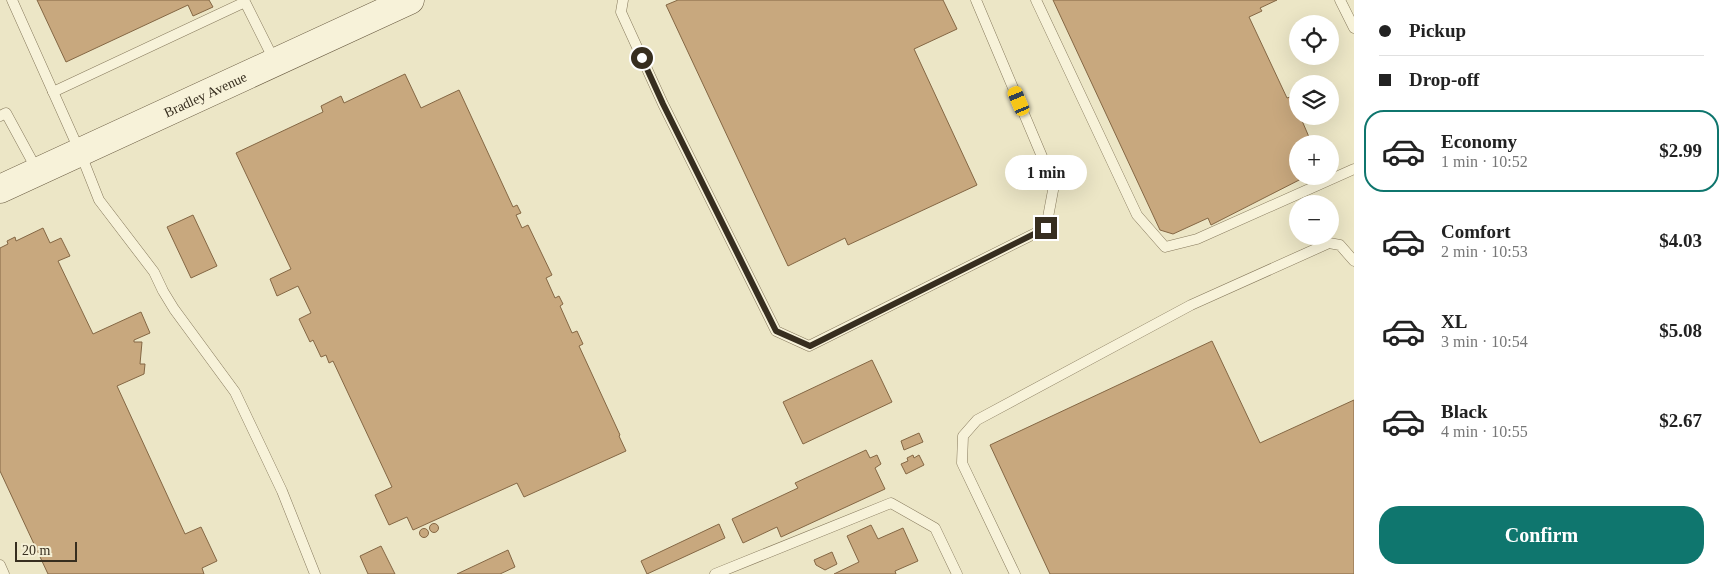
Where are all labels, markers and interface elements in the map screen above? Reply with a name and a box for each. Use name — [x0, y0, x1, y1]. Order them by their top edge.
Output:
map controls — [1289, 15, 1339, 245]
button: locate — [1289, 15, 1339, 65]
text: Pickup — [1409, 20, 1466, 41]
route start — [631, 47, 653, 69]
street label: Bradley Avenue — [162, 69, 249, 120]
text: Drop-off — [1409, 69, 1479, 90]
button: layers — [1289, 75, 1339, 125]
car — [1006, 84, 1031, 118]
icon: car — [1381, 129, 1426, 174]
text: Economy — [1441, 131, 1517, 152]
button: + — [1289, 135, 1339, 185]
text: $2.99 — [1659, 140, 1702, 161]
text: 1 min · 10:52 — [1441, 153, 1528, 170]
callout: 1 min — [1005, 156, 1087, 190]
text: 1 min — [1027, 164, 1065, 181]
button: − — [1289, 195, 1339, 245]
route end — [1035, 217, 1057, 239]
icon: car — [1381, 219, 1426, 264]
text: Comfort — [1441, 221, 1511, 242]
text: $4.03 — [1659, 230, 1702, 251]
text: 2 min · 10:53 — [1441, 243, 1528, 260]
icon: car — [1381, 309, 1426, 354]
text: XL — [1441, 311, 1467, 332]
text: $5.08 — [1659, 320, 1702, 341]
text: 3 min · 10:54 — [1441, 333, 1528, 350]
icon: car — [1381, 399, 1426, 444]
text: Black — [1441, 401, 1487, 422]
text: $2.67 — [1659, 410, 1702, 431]
text: 4 min · 10:55 — [1441, 423, 1528, 440]
button: Confirm — [1379, 506, 1704, 564]
scale bar — [15, 539, 78, 562]
text: 20 m — [22, 543, 50, 558]

